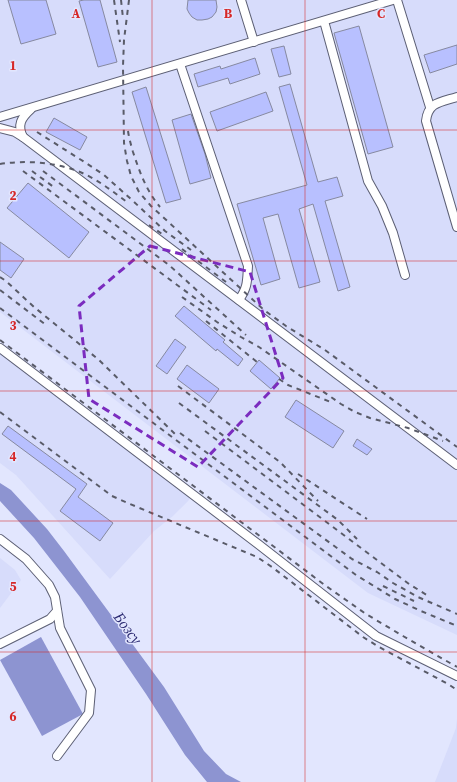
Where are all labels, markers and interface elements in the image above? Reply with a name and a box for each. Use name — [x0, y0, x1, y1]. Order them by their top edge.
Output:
text: A — [72, 5, 81, 22]
text: B — [224, 5, 233, 22]
text: C — [377, 5, 385, 22]
text: 1 — [9, 57, 17, 74]
text: 2 — [9, 187, 17, 204]
text: 3 — [9, 317, 17, 334]
text: 4 — [9, 448, 17, 465]
text: 5 — [9, 578, 17, 595]
water label: Бозсу — [108, 607, 148, 649]
text: 6 — [9, 708, 17, 725]

